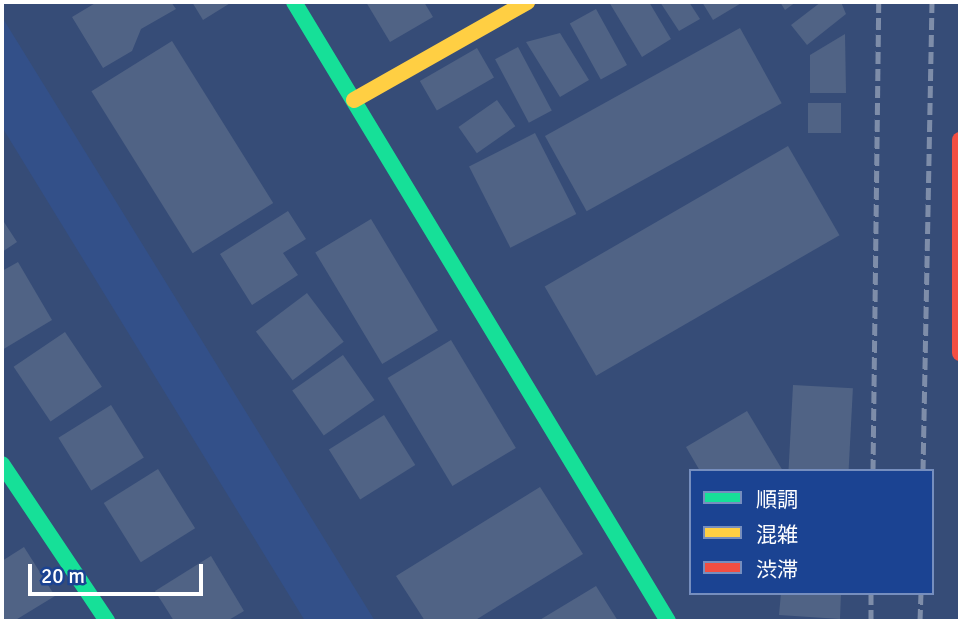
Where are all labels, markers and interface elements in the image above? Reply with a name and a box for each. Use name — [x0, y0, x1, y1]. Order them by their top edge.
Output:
legend — [689, 469, 934, 595]
text: 順調 — [756, 487, 798, 513]
text: 混雑 — [756, 522, 798, 548]
scale bar — [32, 550, 206, 594]
text: 渋滞 — [756, 557, 798, 583]
text: 20 m — [41, 563, 85, 589]

